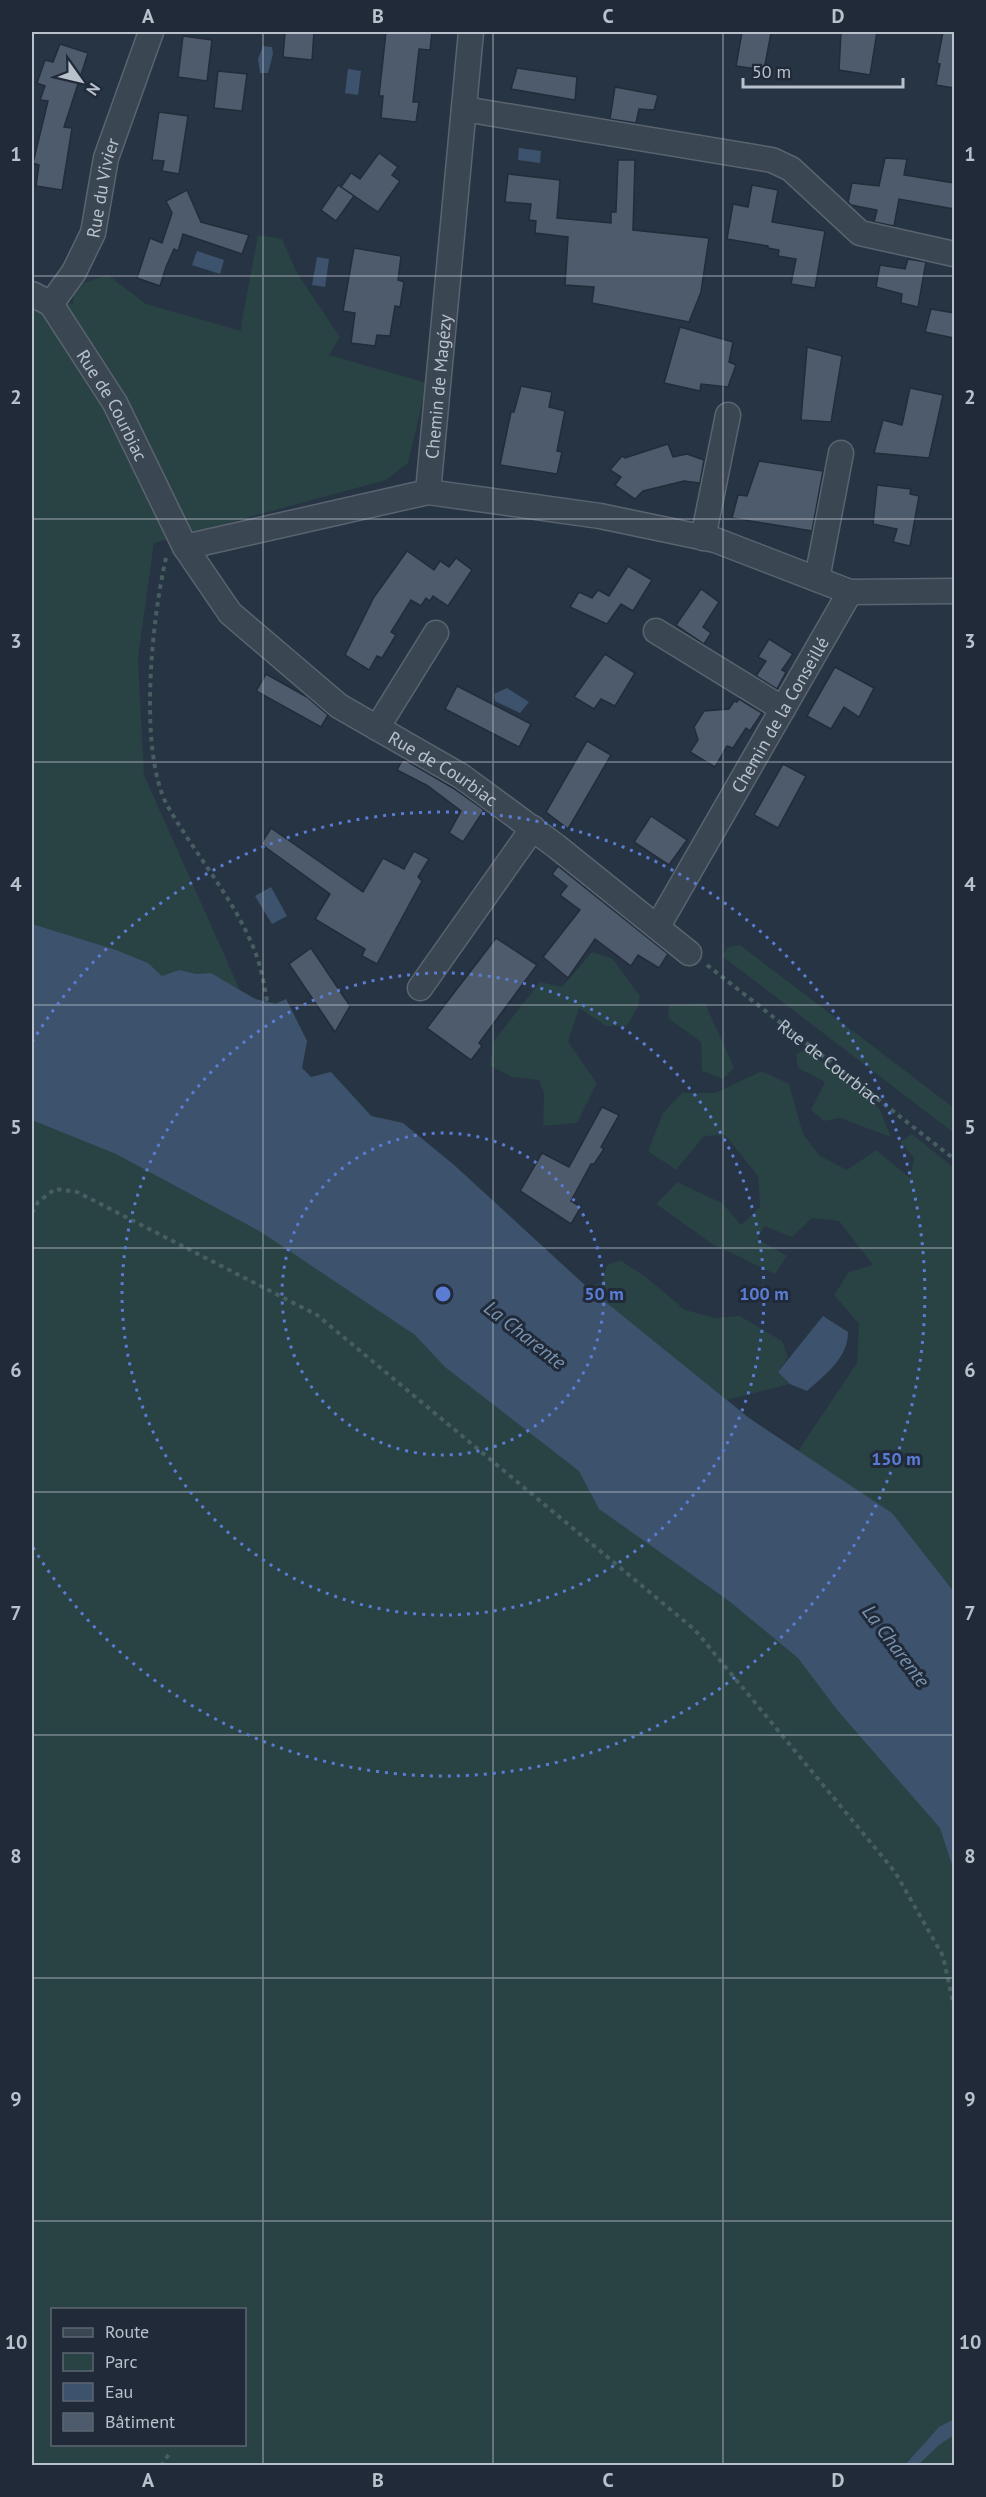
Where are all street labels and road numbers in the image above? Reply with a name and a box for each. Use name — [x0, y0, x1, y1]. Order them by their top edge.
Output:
street label: Rue du Vivier — [81, 134, 124, 240]
street label: Chemin de Magézy — [420, 313, 456, 460]
street label: Rue de Courbiac — [72, 345, 153, 465]
street label: Chemin de la Conseillé — [726, 632, 834, 797]
street label: Rue de Courbiac — [384, 725, 502, 811]
street label: Rue de Courbiac — [774, 1014, 886, 1109]

